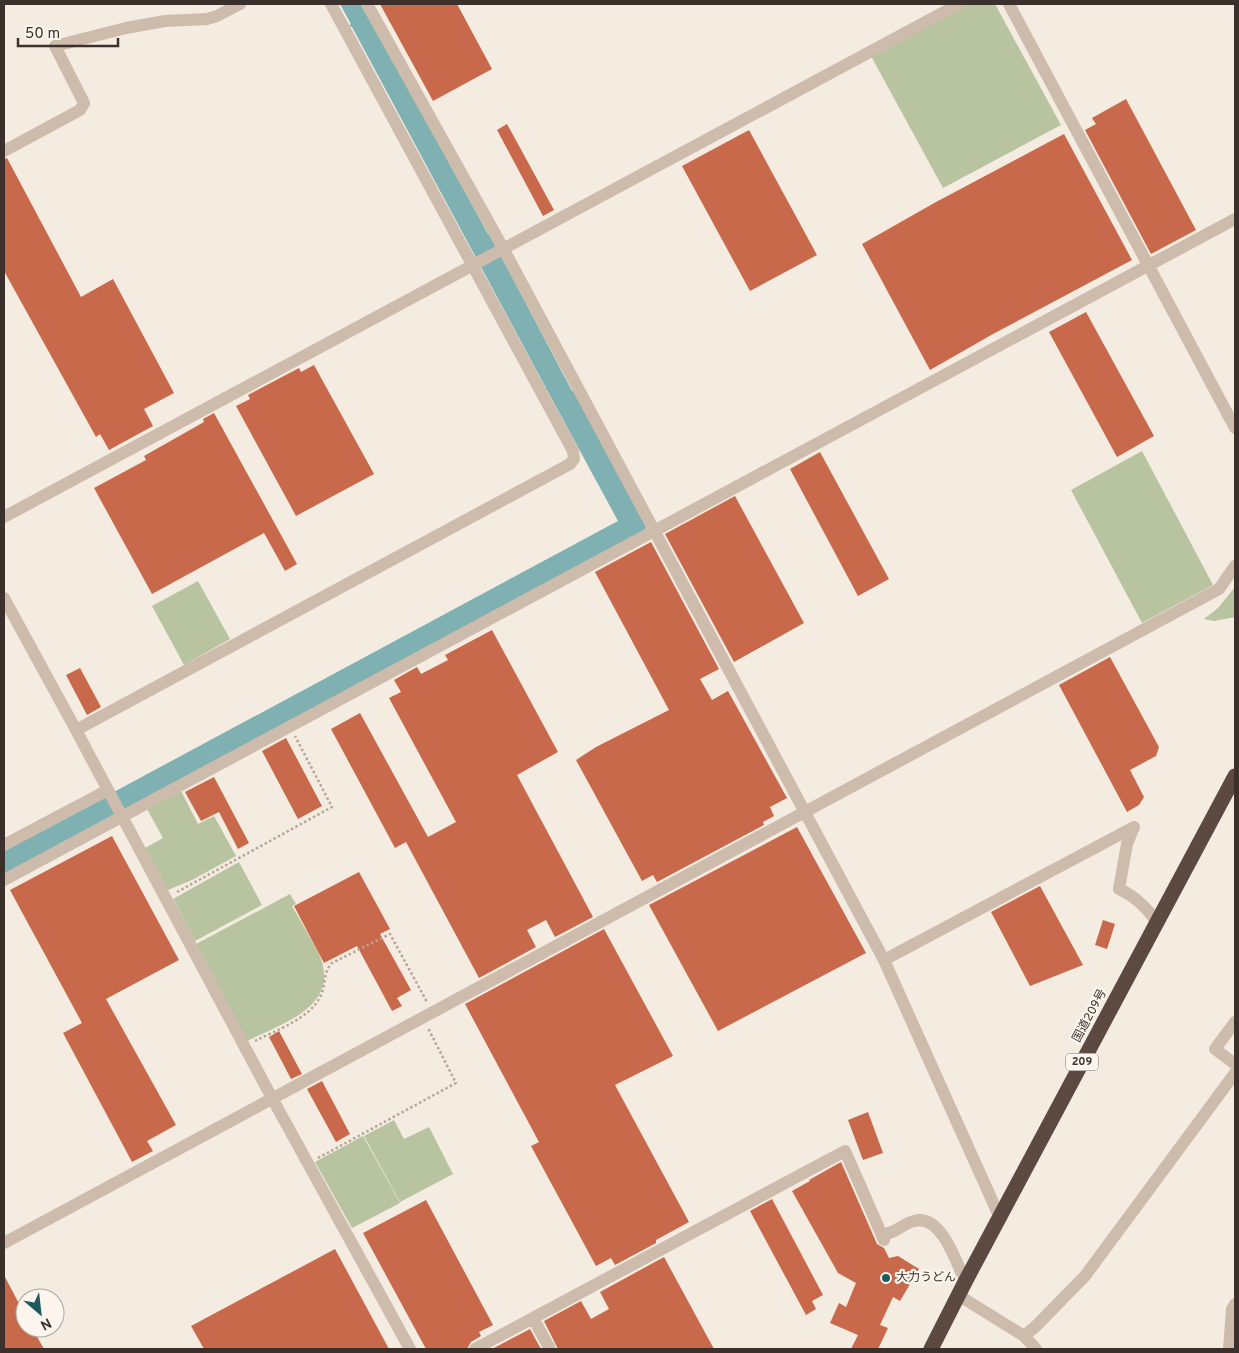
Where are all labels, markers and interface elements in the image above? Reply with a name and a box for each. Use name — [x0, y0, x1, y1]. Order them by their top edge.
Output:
scale bar — [18, 15, 118, 47]
text: 50 m — [25, 25, 60, 44]
street label: 国道209号 — [1069, 987, 1111, 1045]
road number: 209 — [1066, 1054, 1098, 1070]
place label: 大力うどん — [896, 1270, 956, 1286]
marker: 大力うどん — [880, 1272, 892, 1284]
north arrow — [15, 1288, 65, 1338]
text: N — [37, 1313, 54, 1333]

